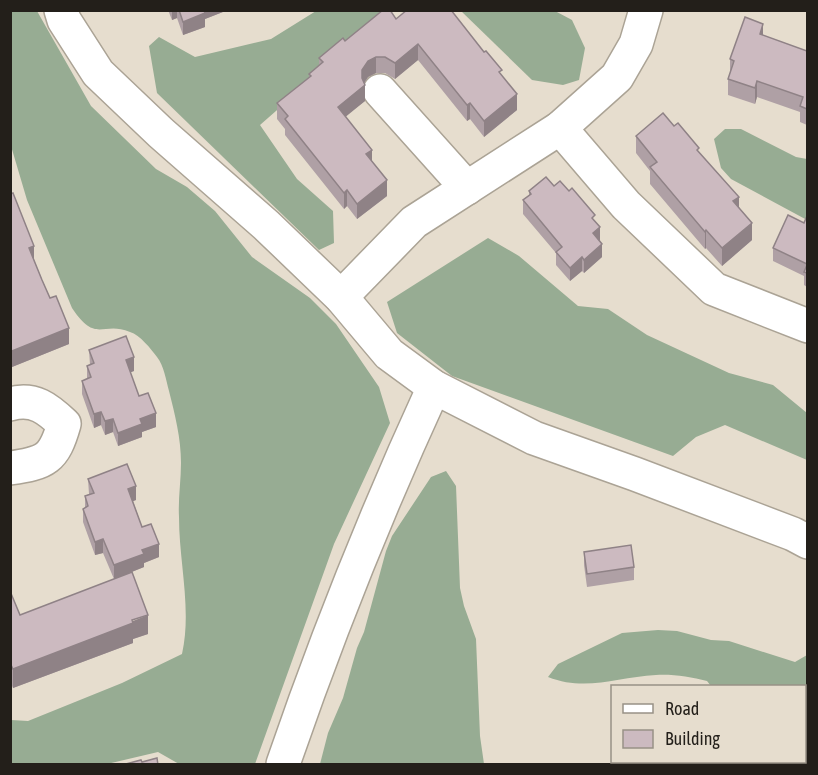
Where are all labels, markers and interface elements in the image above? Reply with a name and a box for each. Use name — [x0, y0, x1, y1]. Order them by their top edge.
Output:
legend — [611, 685, 806, 763]
text: Road — [665, 698, 699, 719]
text: Building — [665, 728, 720, 749]

